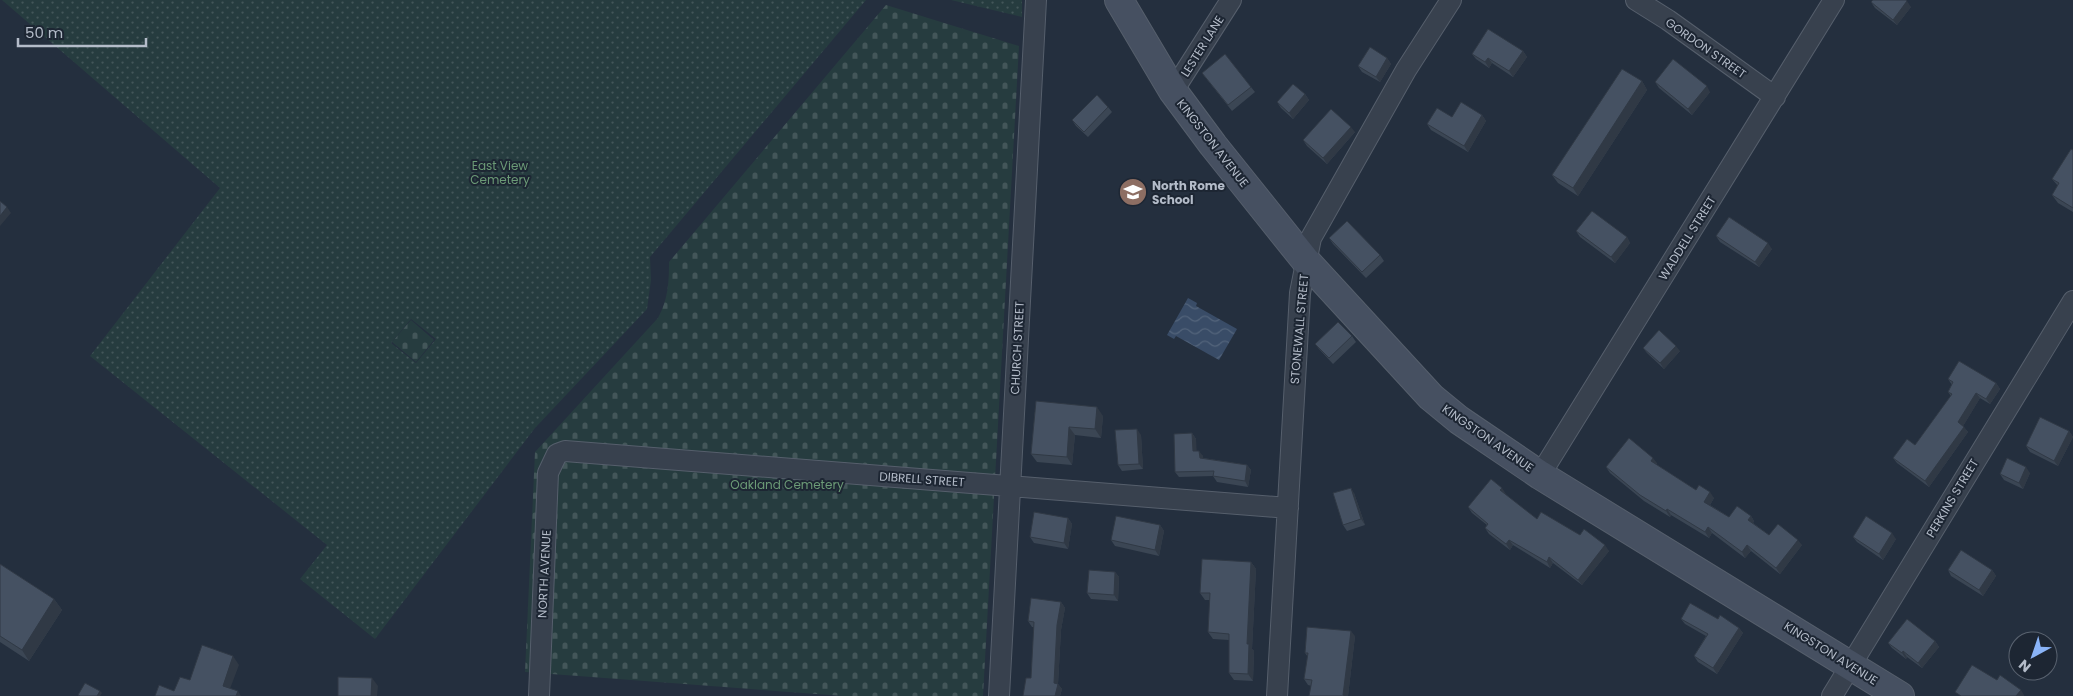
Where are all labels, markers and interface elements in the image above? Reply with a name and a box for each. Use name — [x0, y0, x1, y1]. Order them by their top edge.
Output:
street label: LESTER LANE — [1176, 12, 1228, 80]
street label: GORDON STREET — [1662, 14, 1750, 83]
scale bar — [18, 15, 145, 47]
text: 50 m — [25, 22, 63, 43]
street label: KINGSTON AVENUE — [1173, 95, 1253, 191]
park label: East View Cemetery — [470, 157, 530, 188]
school or university icon: North Rome School — [1118, 177, 1148, 207]
place label: North Rome School — [1152, 177, 1225, 208]
street label: WADDELL STREET — [1654, 192, 1720, 283]
street label: STONEWALL STREET — [1286, 273, 1312, 385]
street label: CHURCH STREET — [1006, 300, 1028, 395]
street label: KINGSTON AVENUE — [1439, 400, 1537, 476]
street label: PERKINS STREET — [1922, 455, 1982, 540]
street label: DIBRELL STREET — [879, 468, 966, 490]
park label: Oakland Cemetery — [730, 476, 844, 493]
street label: NORTH AVENUE — [533, 530, 555, 618]
street label: KINGSTON AVENUE — [1781, 617, 1881, 689]
north arrow — [2008, 631, 2058, 681]
text: N — [2014, 655, 2035, 677]

